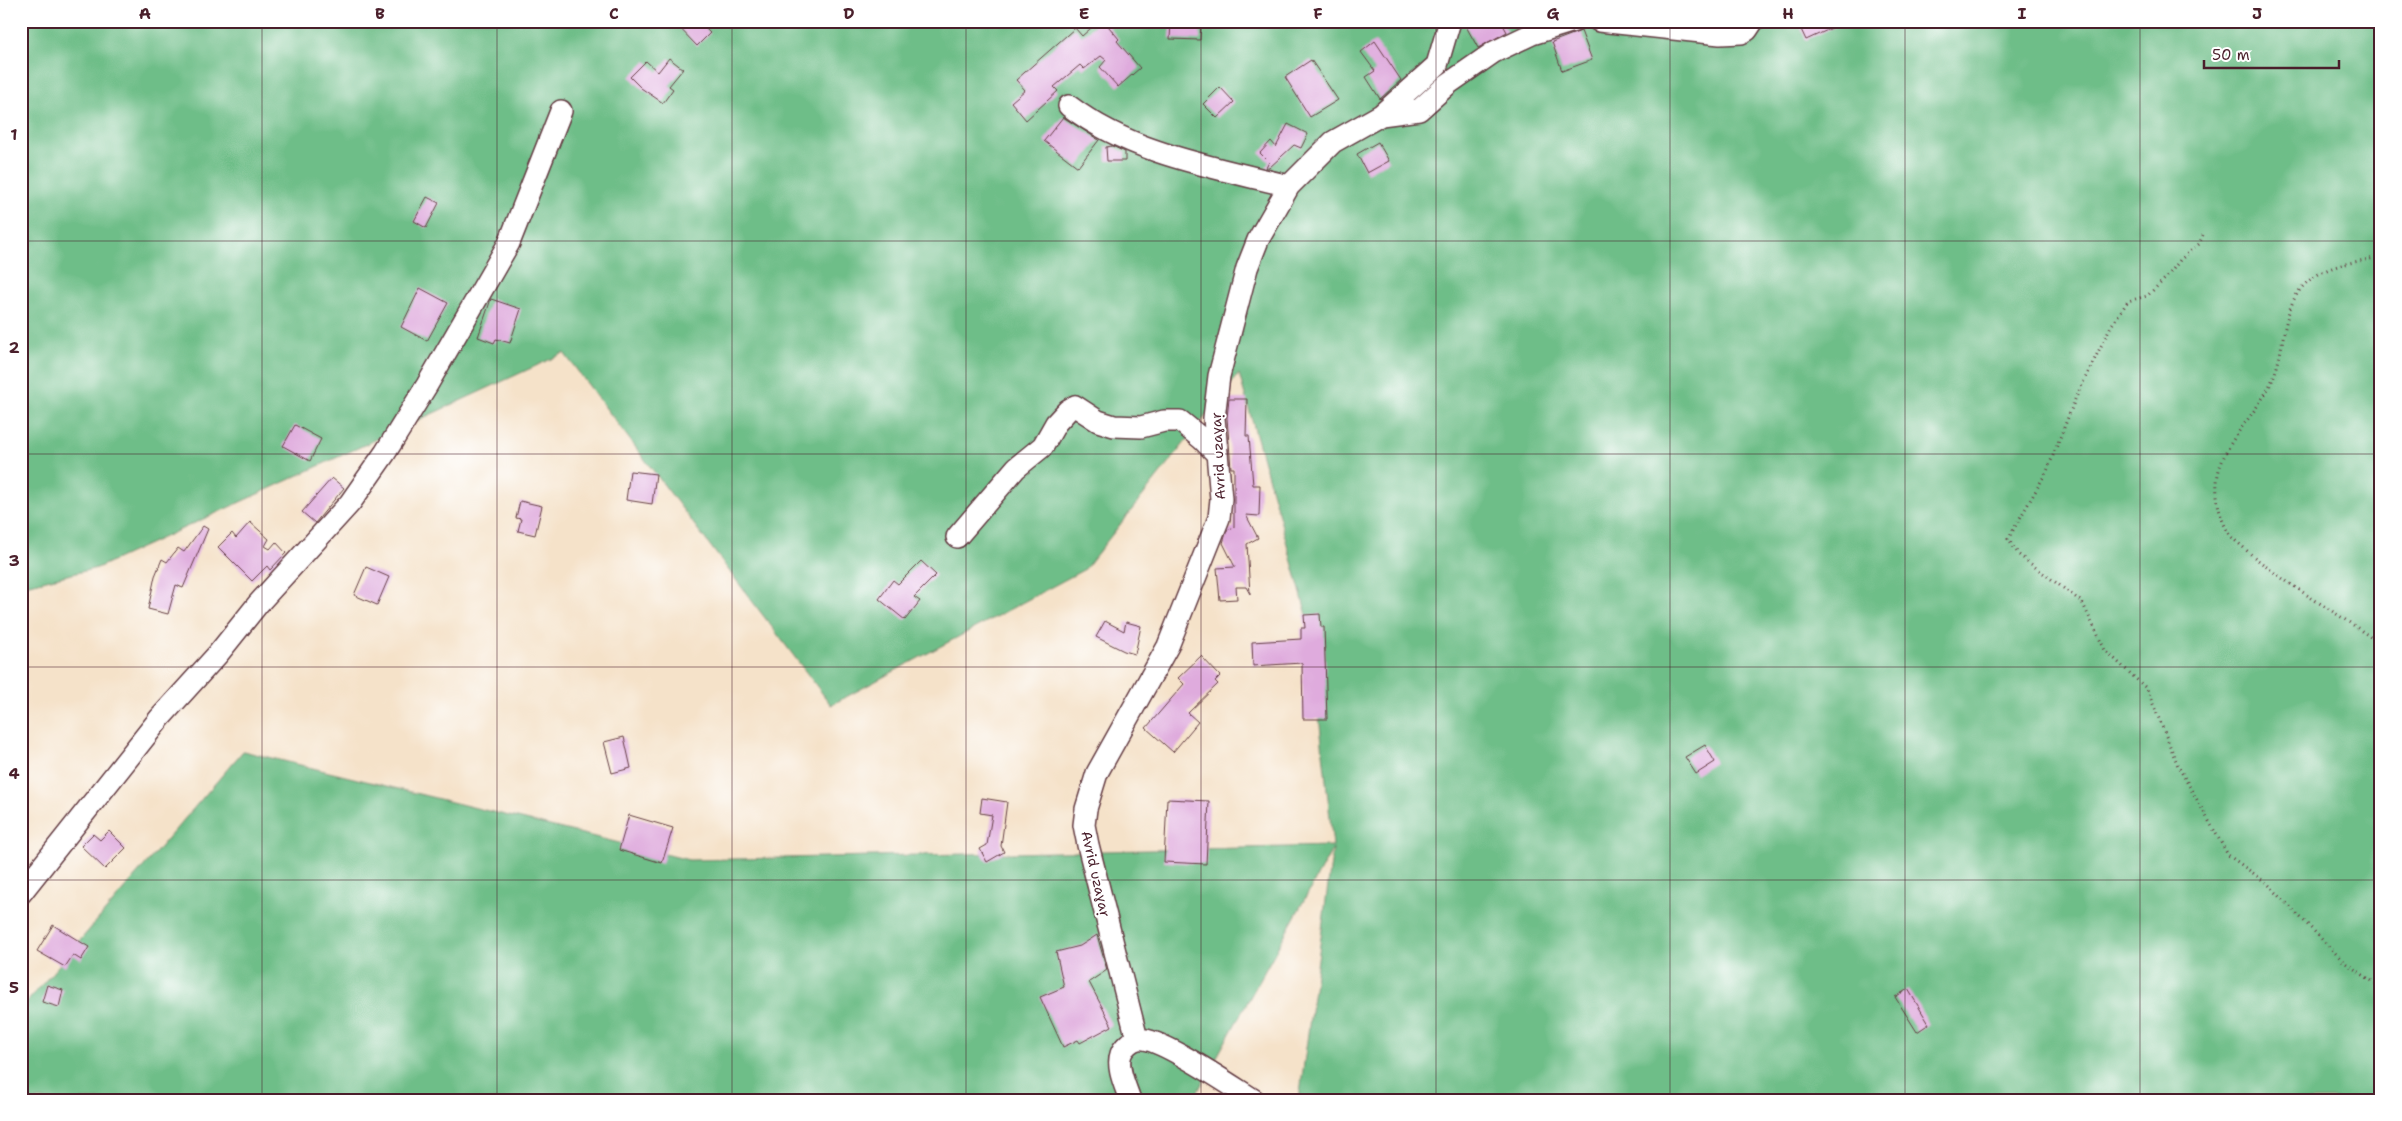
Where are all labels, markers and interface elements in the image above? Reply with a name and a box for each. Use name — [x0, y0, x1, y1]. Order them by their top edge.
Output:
text: A — [139, 3, 151, 24]
text: B — [375, 3, 385, 24]
text: C — [609, 3, 619, 24]
text: D — [843, 3, 855, 24]
text: E — [1079, 3, 1089, 24]
text: F — [1313, 3, 1323, 24]
text: G — [1547, 3, 1560, 24]
text: H — [1782, 3, 1794, 24]
text: I — [2018, 3, 2027, 24]
text: J — [2252, 3, 2262, 24]
scale bar — [2204, 38, 2340, 70]
text: 50 m — [2212, 45, 2250, 65]
text: 1 — [10, 124, 18, 145]
text: 2 — [8, 337, 20, 358]
street label: Avrid uzaɣaṛ — [1207, 411, 1229, 500]
text: 3 — [8, 550, 20, 571]
text: 4 — [8, 763, 20, 784]
street label: Avrid uzaɣaṛ — [1077, 829, 1115, 919]
text: 5 — [9, 977, 19, 998]

